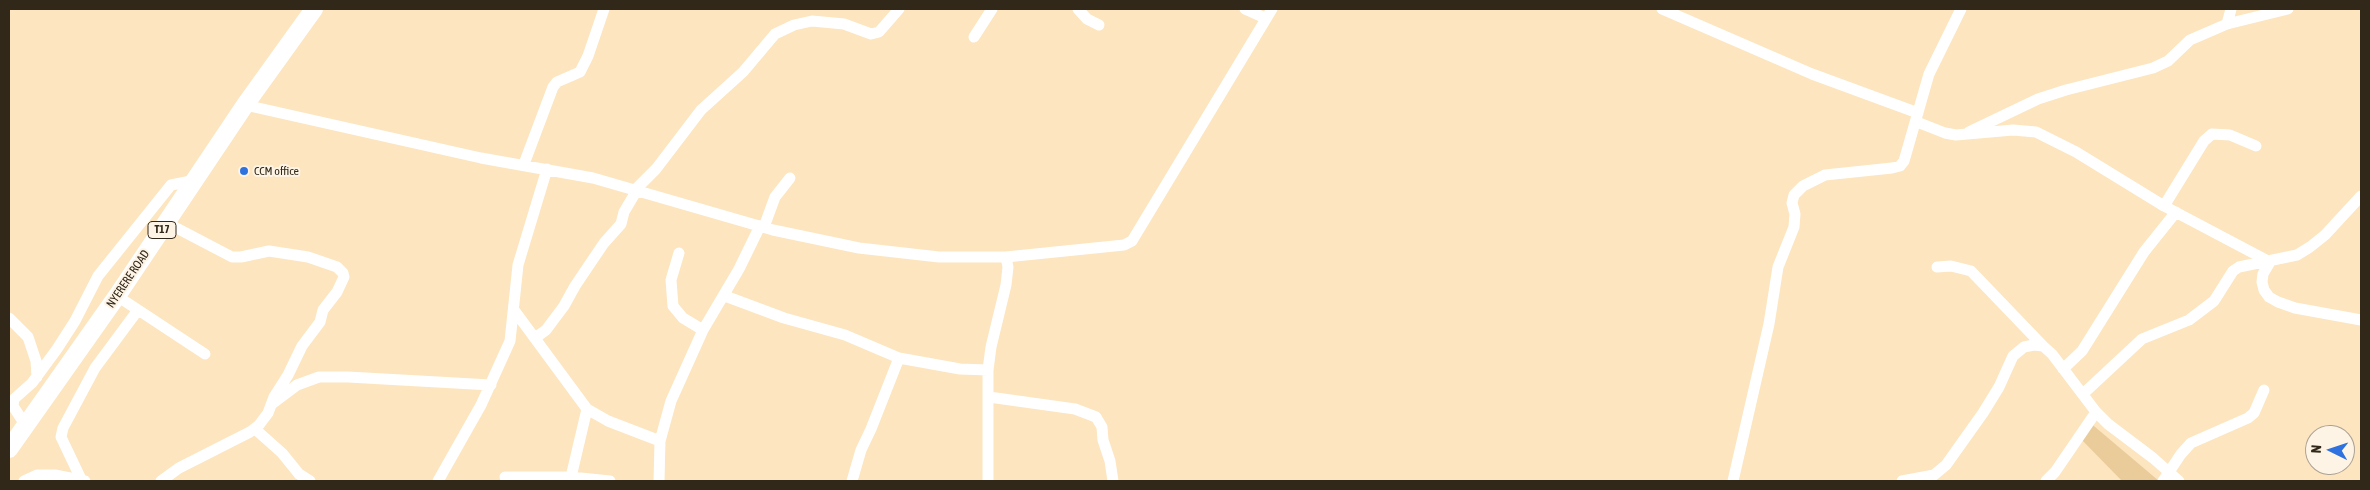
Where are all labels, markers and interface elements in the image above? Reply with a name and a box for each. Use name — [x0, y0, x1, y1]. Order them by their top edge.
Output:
place label: CCM office — [254, 164, 299, 178]
marker: CCM office — [238, 165, 250, 177]
road number: T17 — [148, 222, 176, 238]
street label: NYERERE ROAD — [103, 247, 153, 311]
north arrow — [2305, 425, 2355, 475]
text: N — [2308, 444, 2324, 454]

